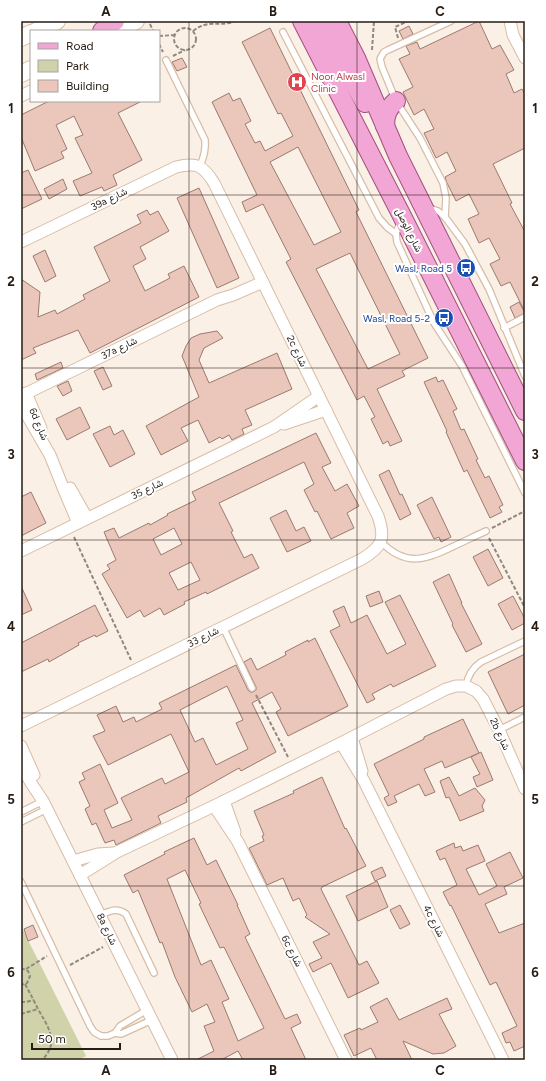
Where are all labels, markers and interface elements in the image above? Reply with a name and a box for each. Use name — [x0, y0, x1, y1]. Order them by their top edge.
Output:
text: A — [101, 4, 111, 19]
text: B — [269, 4, 277, 19]
text: C — [435, 4, 445, 19]
legend — [30, 30, 160, 102]
text: Road — [66, 39, 94, 53]
text: Park — [66, 59, 89, 73]
place label: Noor Alwasl Clinic — [311, 70, 365, 95]
hospital icon: Noor Alwasl Clinic — [286, 71, 308, 93]
text: Building — [66, 79, 109, 93]
text: 1 — [8, 101, 14, 116]
text: 1 — [532, 101, 538, 116]
street label: 39a شارع — [89, 185, 129, 213]
street label: شارع الوصل — [392, 206, 426, 254]
bus stop icon: Wasl, Road 5 — [455, 257, 477, 279]
place label: Wasl, Road 5 — [395, 262, 452, 275]
text: 2 — [7, 274, 15, 289]
text: 2 — [531, 274, 539, 289]
bus stop icon: Wasl, Road 5-2 — [433, 307, 455, 329]
place label: Wasl, Road 5-2 — [363, 312, 430, 325]
street label: 2c شارع — [284, 333, 310, 369]
street label: 37a شارع — [99, 334, 139, 362]
street label: 6d شارع — [26, 406, 52, 442]
text: 3 — [7, 447, 15, 462]
text: 3 — [531, 447, 539, 462]
street label: شارع 35 — [129, 476, 165, 502]
text: 4 — [7, 619, 15, 634]
text: 4 — [531, 619, 539, 634]
street label: شارع 33 — [185, 624, 221, 650]
street label: 2b شارع — [487, 716, 513, 752]
text: 5 — [7, 792, 15, 807]
text: 5 — [531, 792, 539, 807]
street label: 4c شارع — [420, 903, 448, 939]
street label: 8a شارع — [94, 911, 120, 947]
street label: 6c شارع — [279, 933, 305, 969]
text: 6 — [7, 965, 15, 980]
text: 6 — [531, 965, 539, 980]
scale bar — [32, 1025, 120, 1051]
text: 50 m — [38, 1032, 66, 1046]
text: A — [101, 1063, 111, 1078]
text: B — [269, 1063, 277, 1078]
text: C — [435, 1063, 445, 1078]

